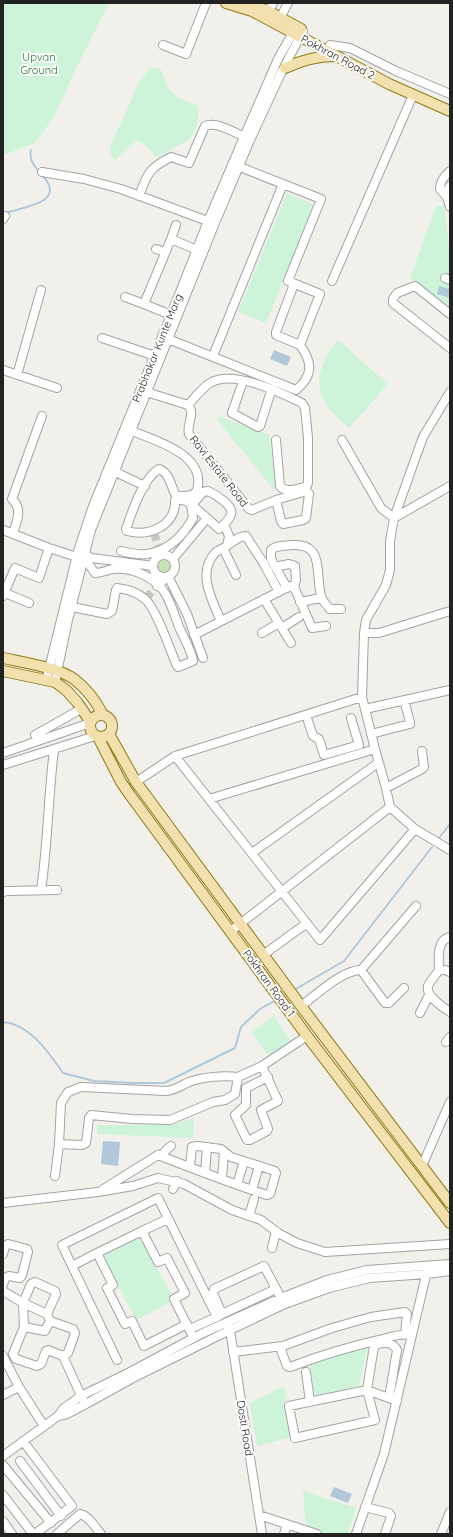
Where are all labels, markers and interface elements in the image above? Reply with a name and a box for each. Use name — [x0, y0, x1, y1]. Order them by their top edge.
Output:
street label: Pokhran Road 2 — [299, 32, 377, 82]
park label: Upvan Ground — [20, 50, 58, 77]
street label: Prabhakar Kunte Marg — [129, 292, 185, 404]
street label: Ravi Estate Road — [187, 432, 251, 510]
street label: Pokhran Road 1 — [240, 947, 298, 1019]
street label: Dosti Road — [234, 1399, 256, 1457]

